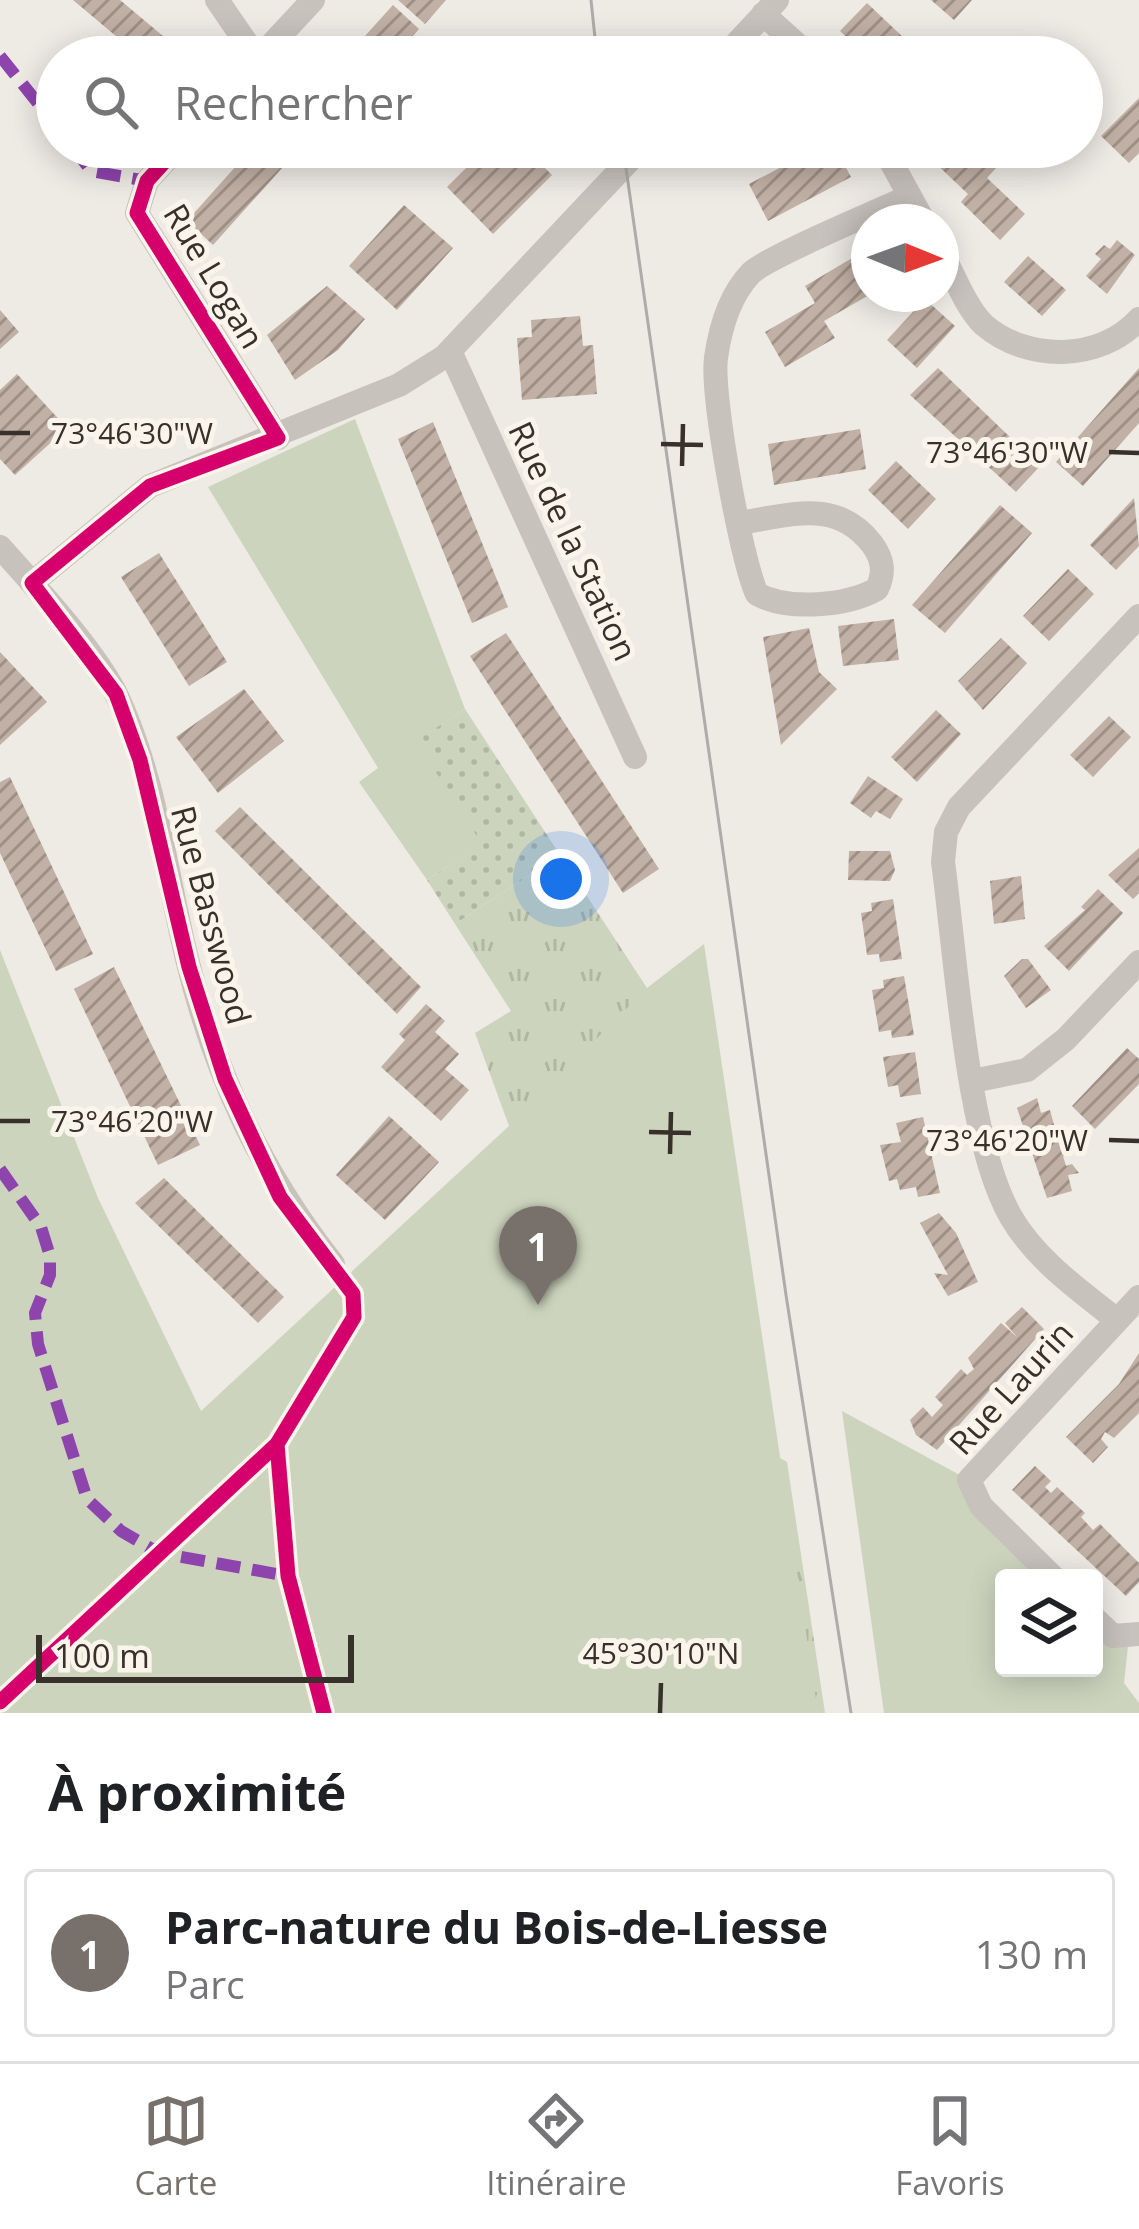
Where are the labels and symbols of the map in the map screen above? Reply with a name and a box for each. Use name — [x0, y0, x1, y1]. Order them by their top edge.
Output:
street label: Rue Logan — [154, 195, 275, 356]
north arrow — [851, 204, 959, 312]
text: 73°46'30"W — [51, 412, 213, 453]
street label: Rue de la Station — [498, 414, 648, 667]
text: 73°46'30"W — [926, 431, 1088, 472]
street label: Rue Basswood — [161, 801, 262, 1029]
your location — [531, 849, 591, 909]
text: 73°46'20"W — [51, 1100, 213, 1141]
text: 73°46'20"W — [926, 1119, 1088, 1160]
pin: 1 — [499, 1206, 577, 1305]
street label: Rue Laurin — [939, 1311, 1083, 1464]
scale bar — [36, 1629, 354, 1682]
text: 45°30'10"N — [583, 1632, 739, 1673]

